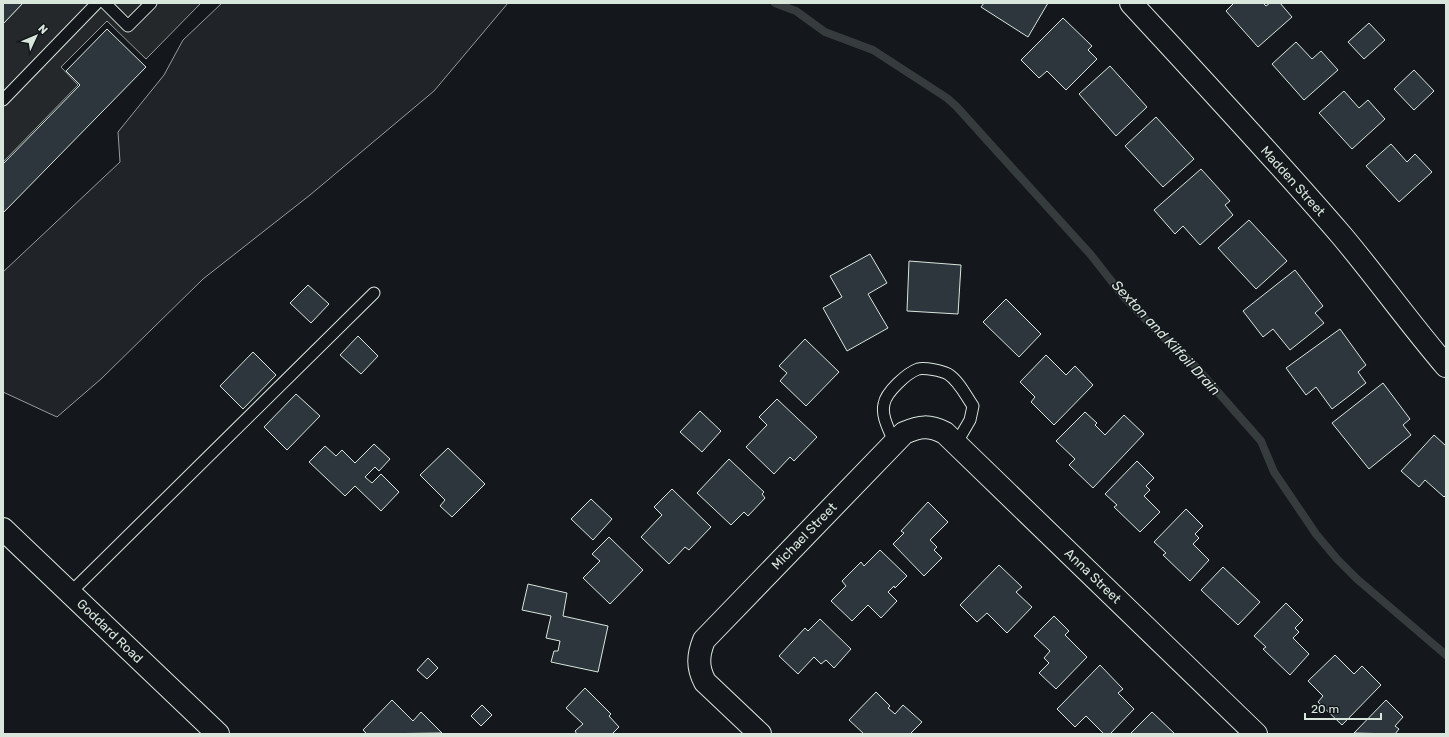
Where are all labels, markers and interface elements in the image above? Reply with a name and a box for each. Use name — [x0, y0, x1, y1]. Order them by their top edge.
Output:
north arrow — [16, 16, 56, 56]
text: N — [35, 22, 50, 37]
street label: Madden Street — [1258, 143, 1328, 219]
water label: Sexton and Kilfoil Drain — [1108, 277, 1224, 399]
street label: Michael Street — [768, 500, 840, 572]
street label: Anna Street — [1062, 545, 1124, 607]
street label: Goddard Road — [74, 596, 146, 666]
scale bar — [1305, 695, 1381, 721]
text: 20 m — [1311, 702, 1339, 716]

